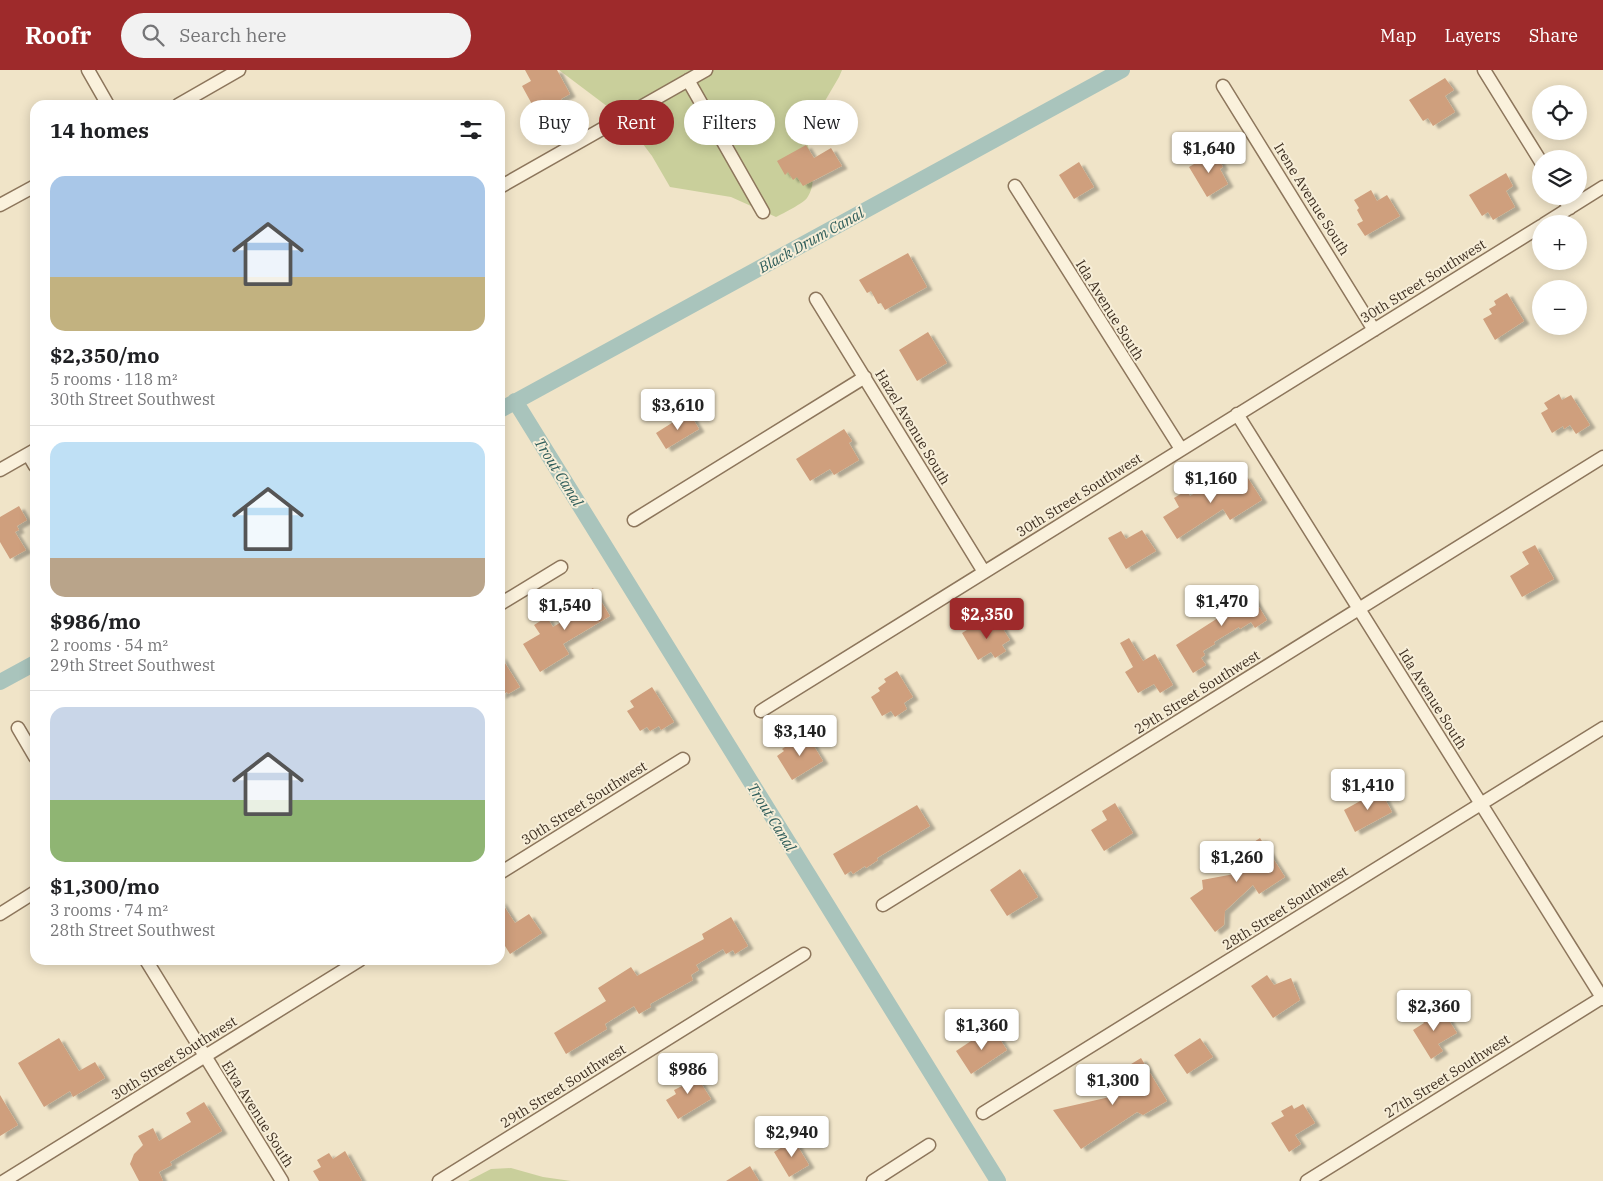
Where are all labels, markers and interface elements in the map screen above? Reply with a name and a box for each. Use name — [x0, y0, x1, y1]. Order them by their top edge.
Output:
search box — [121, 13, 471, 58]
text: Roofr — [25, 19, 91, 51]
icon: search — [139, 21, 167, 49]
text: Search here — [179, 23, 286, 47]
text: Map — [1380, 24, 1417, 47]
text: Layers — [1445, 24, 1501, 47]
text: Share — [1529, 24, 1578, 47]
map controls — [1532, 85, 1587, 335]
button: locate — [1532, 85, 1587, 140]
chip: Buy — [520, 100, 589, 145]
chip: Rent — [599, 100, 674, 145]
chip: Filters — [684, 100, 775, 145]
chip: New — [785, 100, 858, 145]
text: 14 homes — [50, 116, 149, 144]
icon: filters — [457, 116, 485, 144]
pin: $1,640 — [1168, 132, 1250, 174]
text: $1,640 — [1183, 138, 1235, 158]
street label: Irene Avenue South — [1270, 139, 1354, 259]
button: layers — [1532, 150, 1587, 205]
water label: Black Drum Canal — [754, 203, 868, 277]
icon: home — [223, 209, 313, 299]
button: + — [1532, 215, 1587, 270]
street label: 30th Street Southwest — [1357, 235, 1489, 327]
street label: Ida Avenue South — [1072, 256, 1148, 364]
button: − — [1532, 280, 1587, 335]
text: $2,350/mo — [50, 341, 159, 369]
street label: Hazel Avenue South — [871, 366, 955, 488]
text: 5 rooms · 118 m² — [50, 369, 178, 389]
pin: $3,610 — [637, 388, 719, 431]
text: 30th Street Southwest — [50, 389, 215, 409]
text: $3,610 — [652, 395, 704, 415]
water label: Trout Canal — [530, 434, 588, 511]
street label: 30th Street Southwest — [1013, 449, 1145, 541]
pin: $1,160 — [1170, 462, 1252, 504]
text: $1,160 — [1185, 468, 1237, 488]
icon: home — [223, 474, 313, 564]
pin: $1,470 — [1181, 584, 1263, 627]
pin: $1,540 — [524, 588, 606, 631]
text: $1,470 — [1196, 591, 1248, 611]
text: $1,540 — [539, 595, 591, 615]
pin: $2,350 — [946, 598, 1028, 640]
text: $2,350 — [961, 604, 1013, 624]
text: $986/mo — [50, 607, 141, 635]
text: 2 rooms · 54 m² — [50, 635, 168, 655]
street label: Ida Avenue South — [1395, 645, 1471, 753]
street label: 29th Street Southwest — [1131, 646, 1263, 738]
text: 29th Street Southwest — [50, 655, 215, 675]
pin: $3,140 — [759, 714, 841, 757]
text: $3,140 — [774, 721, 826, 741]
icon: home — [223, 739, 313, 829]
street label: 30th Street Southwest — [518, 757, 650, 849]
pin: $1,410 — [1327, 768, 1409, 811]
text: $1,410 — [1342, 775, 1394, 795]
water label: Trout Canal — [743, 779, 801, 856]
pin: $1,260 — [1196, 840, 1278, 883]
text: $1,260 — [1211, 847, 1263, 867]
street label: 28th Street Southwest — [1219, 862, 1351, 954]
text: $1,300/mo — [50, 872, 159, 900]
text: 3 rooms · 74 m² — [50, 900, 168, 920]
text: 28th Street Southwest — [50, 920, 215, 940]
pin: $2,360 — [1393, 990, 1475, 1032]
text: $2,360 — [1408, 996, 1460, 1016]
pin: $1,360 — [941, 1008, 1023, 1051]
street label: 30th Street Southwest — [108, 1012, 240, 1104]
text: $1,360 — [956, 1015, 1008, 1035]
street label: 27th Street Southwest — [1381, 1030, 1513, 1122]
street label: 29th Street Southwest — [497, 1040, 629, 1132]
pin: $986 — [658, 1052, 718, 1095]
street label: Elva Avenue South — [218, 1057, 298, 1171]
text: $986 — [669, 1059, 707, 1079]
pin: $1,300 — [1072, 1064, 1154, 1106]
text: $1,300 — [1087, 1070, 1139, 1090]
pin: $2,940 — [751, 1116, 833, 1158]
text: $2,940 — [766, 1122, 818, 1142]

